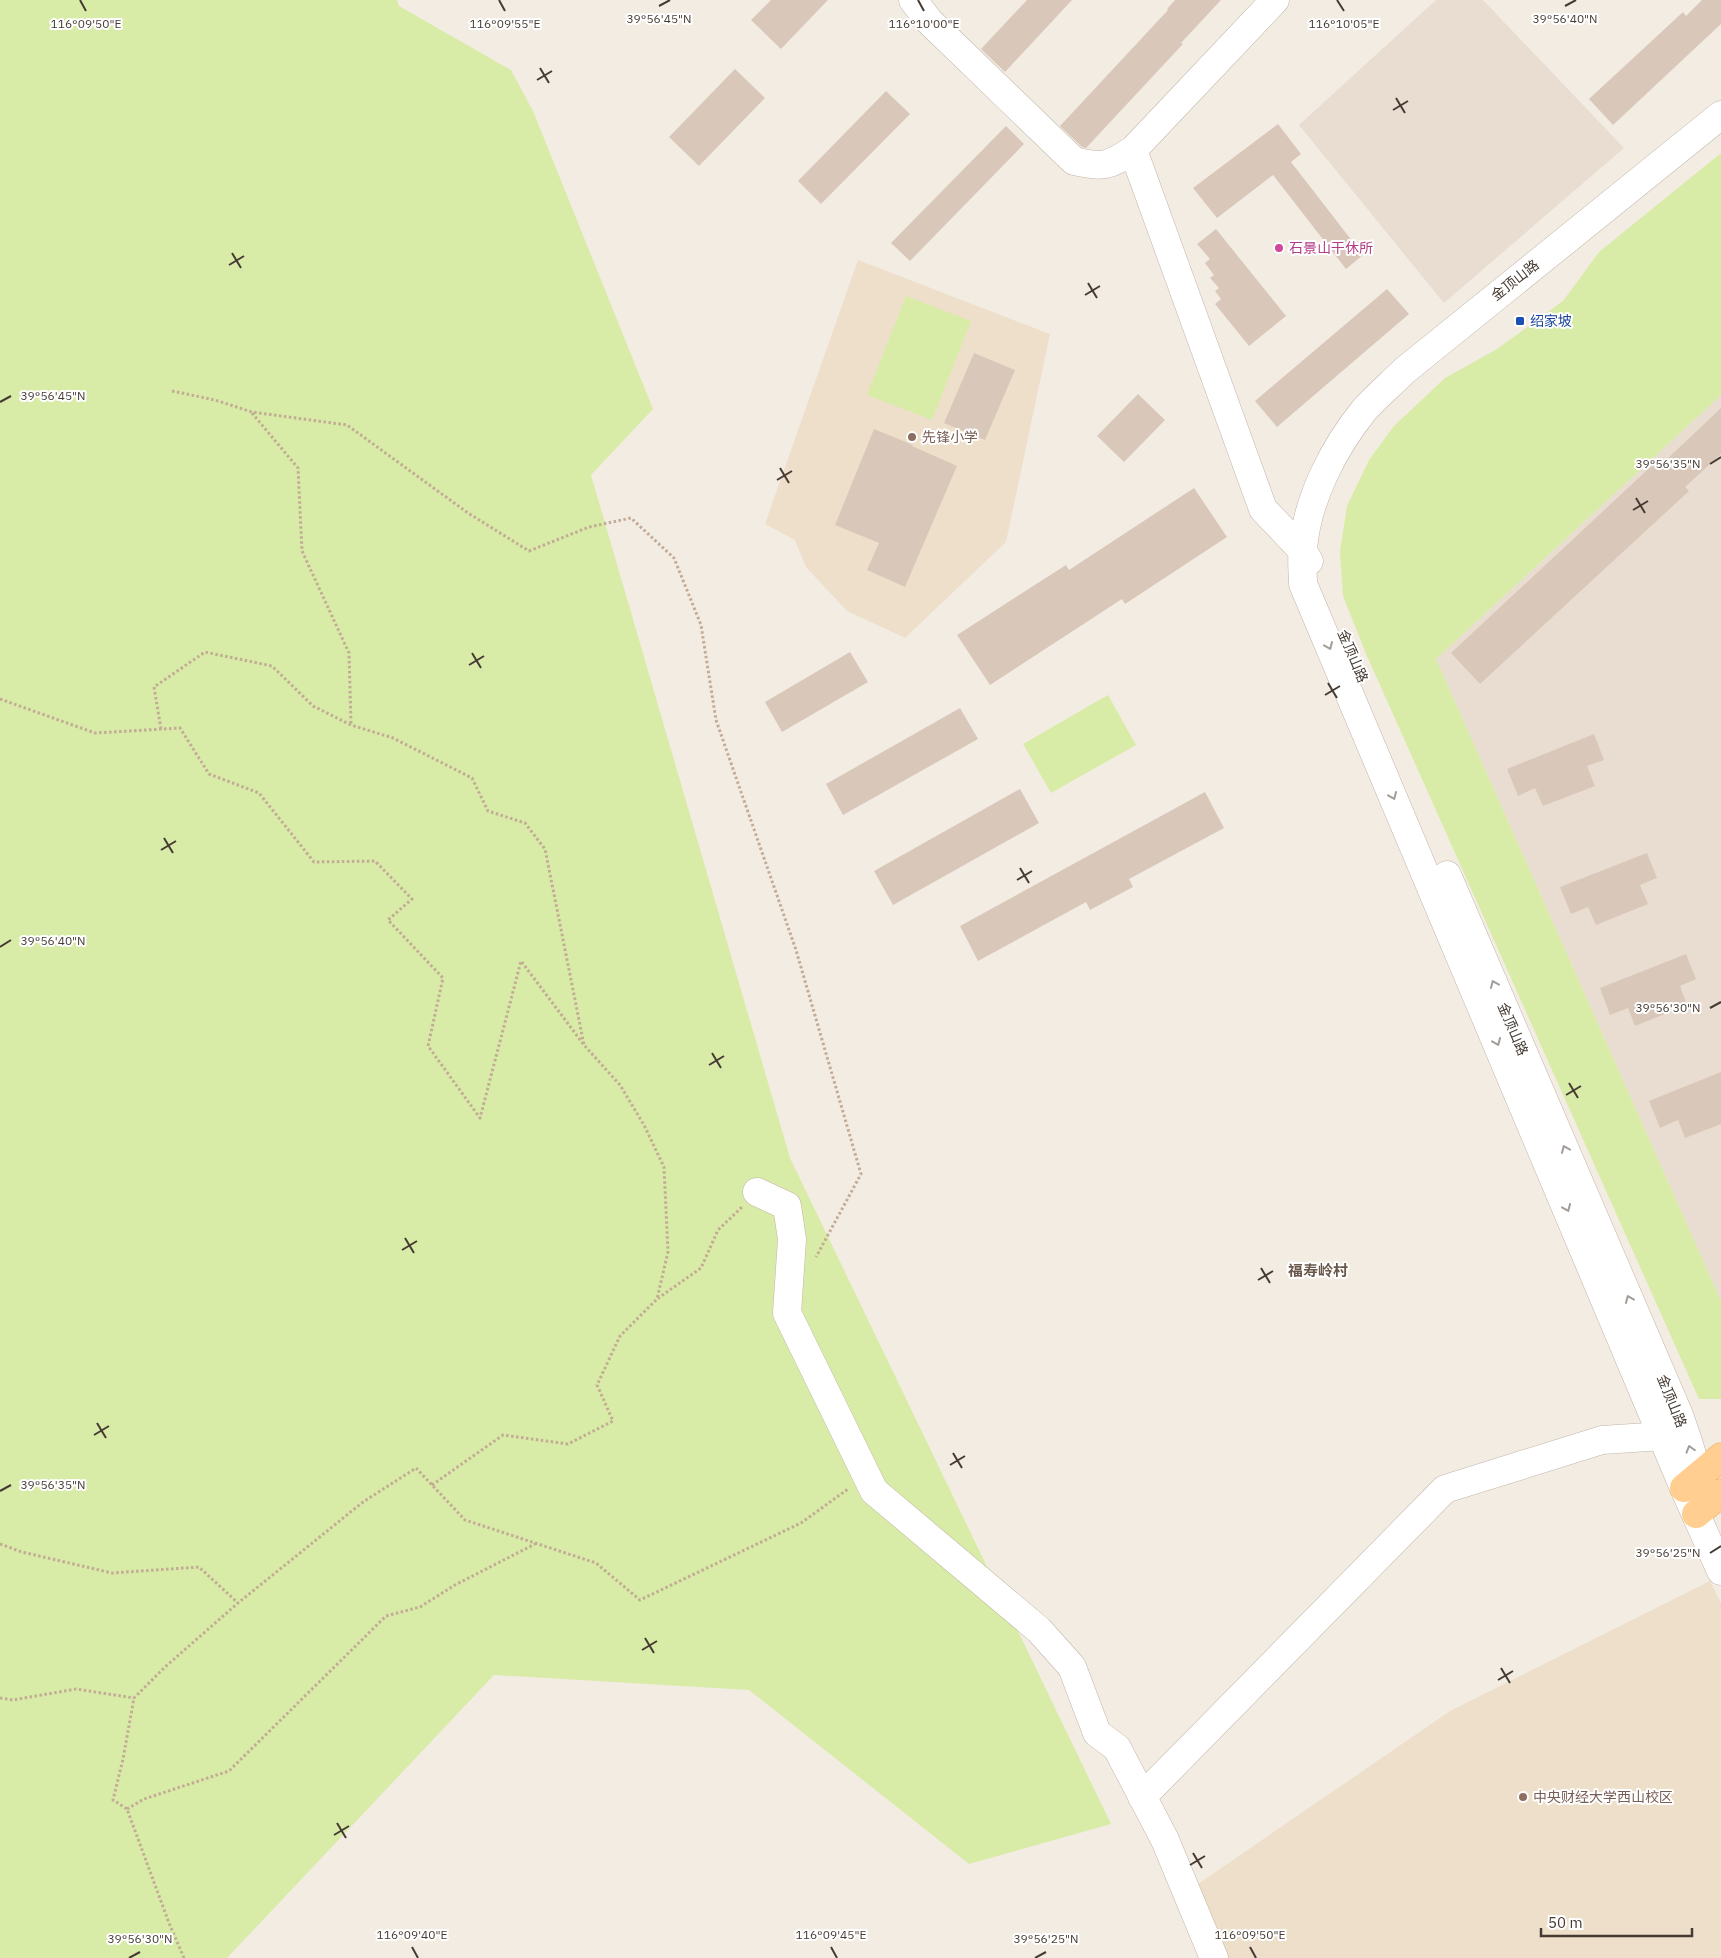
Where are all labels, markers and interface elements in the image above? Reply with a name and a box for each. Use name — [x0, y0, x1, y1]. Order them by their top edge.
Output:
text: 39°56'45"N — [626, 11, 692, 26]
text: 39°56'40"N — [1532, 11, 1598, 26]
text: 116°09'50"E — [51, 16, 121, 31]
text: 116°09'55"E — [470, 16, 540, 31]
text: 116°10'00"E — [889, 16, 959, 31]
text: 116°10'05"E — [1309, 16, 1379, 31]
place label: 石景山干休所 — [1289, 239, 1373, 257]
marker: 石景山干休所 — [1273, 242, 1285, 254]
street label: 金顶山路 — [1487, 256, 1543, 304]
place label: 绍家坡 — [1530, 312, 1572, 330]
marker: 绍家坡 — [1514, 315, 1526, 327]
text: 39°56'45"N — [20, 388, 86, 403]
place label: 先锋小学 — [922, 428, 978, 446]
marker: 先锋小学 — [906, 431, 918, 443]
text: 39°56'35"N — [1635, 456, 1701, 471]
street label: 金顶山路 — [1334, 627, 1372, 685]
one-way arrow — [1323, 641, 1334, 650]
one-way arrow — [1386, 791, 1397, 800]
text: 39°56'40"N — [20, 933, 86, 948]
one-way arrow — [1489, 980, 1500, 989]
street label: 金顶山路 — [1494, 1000, 1532, 1058]
text: 39°56'30"N — [1635, 1000, 1701, 1015]
one-way arrow — [1490, 1037, 1501, 1046]
one-way arrow — [1560, 1145, 1571, 1154]
one-way arrow — [1560, 1203, 1571, 1212]
district label: 福寿岭村 — [1288, 1261, 1348, 1280]
one-way arrow — [1624, 1295, 1635, 1304]
street label: 金顶山路 — [1653, 1372, 1691, 1430]
one-way arrow — [1686, 1445, 1696, 1454]
text: 39°56'35"N — [20, 1477, 86, 1492]
text: 39°56'25"N — [1635, 1545, 1701, 1560]
place label: 中央财经大学西山校区 — [1533, 1788, 1673, 1806]
marker: 中央财经大学西山校区 — [1517, 1791, 1529, 1803]
scale bar — [1541, 1906, 1692, 1938]
text: 50 m — [1548, 1913, 1583, 1932]
text: 116°09'40"E — [377, 1927, 447, 1942]
text: 116°09'45"E — [796, 1927, 866, 1942]
text: 116°09'50"E — [1215, 1927, 1285, 1942]
text: 39°56'30"N — [107, 1931, 173, 1946]
text: 39°56'25"N — [1013, 1931, 1079, 1946]

